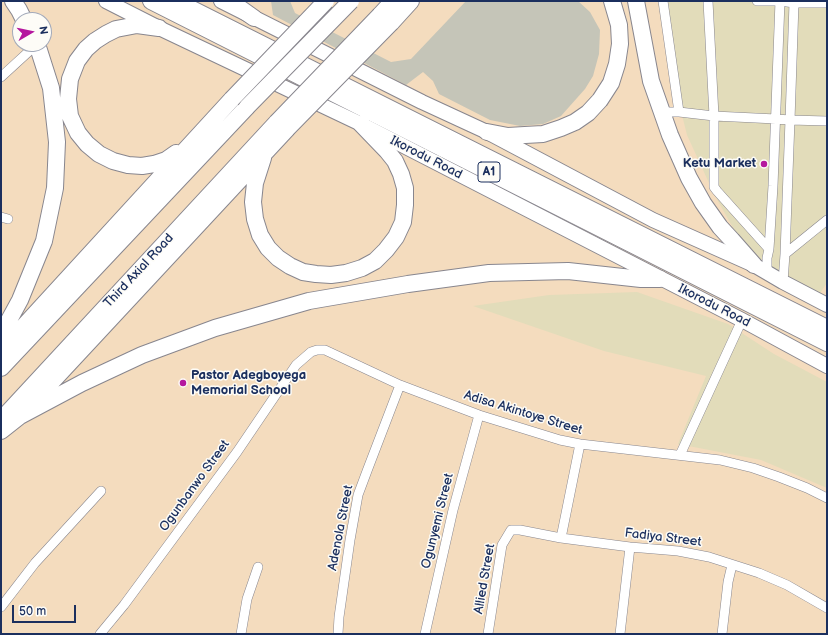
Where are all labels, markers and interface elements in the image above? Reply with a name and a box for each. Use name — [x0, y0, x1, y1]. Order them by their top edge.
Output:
north arrow — [12, 12, 52, 52]
text: N — [36, 25, 50, 35]
street label: Ikorodu Road — [387, 133, 465, 183]
place label: Ketu Market — [683, 156, 756, 172]
marker: Ketu Market — [759, 159, 769, 169]
road number: A1 — [478, 162, 500, 182]
street label: Third Axial Road — [101, 231, 177, 311]
street label: Ikorodu Road — [675, 281, 753, 331]
place label: Pastor Adegboyega Memorial School — [191, 368, 306, 399]
marker: Pastor Adegboyega Memorial School — [178, 378, 188, 388]
street label: Adisa Akintoye Street — [462, 388, 584, 438]
street label: Ogunbanwo Street — [157, 437, 233, 535]
street label: Ogunyemi Street — [419, 472, 457, 570]
street label: Adenola Street — [325, 484, 357, 572]
street label: Fadiya Street — [624, 526, 702, 550]
street label: Allied Street — [471, 543, 499, 615]
scale bar — [14, 597, 78, 623]
text: 50 m — [19, 604, 46, 619]

